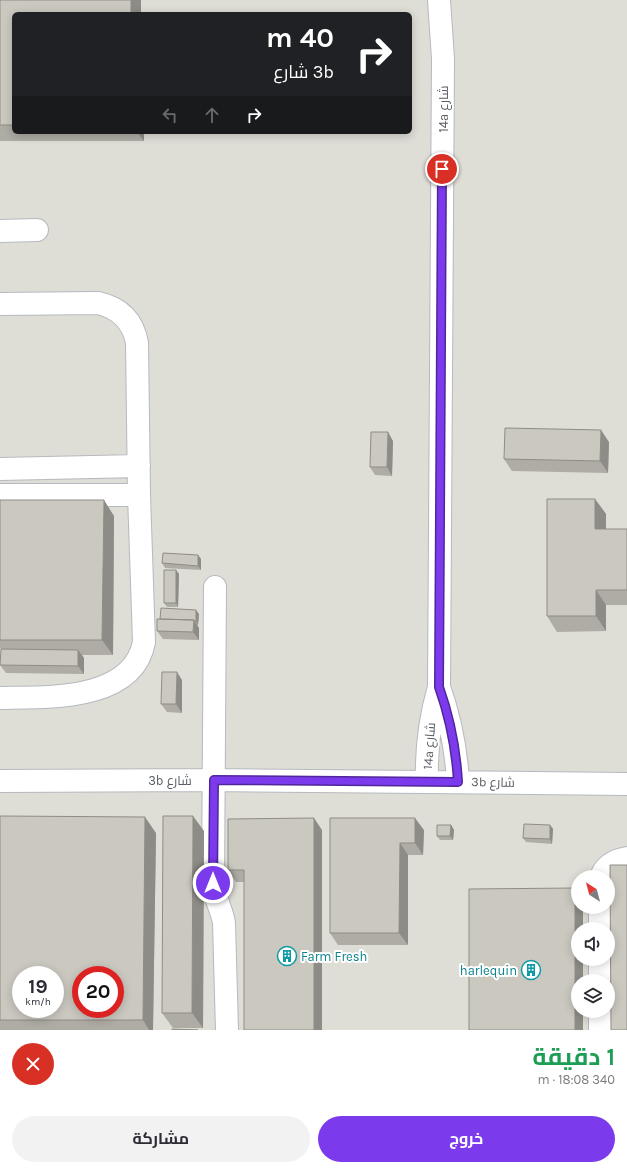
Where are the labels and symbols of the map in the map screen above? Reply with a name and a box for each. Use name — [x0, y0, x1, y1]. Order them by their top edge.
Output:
street label: 14a شارع — [436, 86, 452, 133]
pin — [425, 152, 459, 186]
street label: 14a شارع — [420, 722, 439, 770]
street label: 3b شارع — [148, 773, 192, 789]
street label: 3b شارع — [471, 774, 515, 791]
position arrow — [192, 862, 234, 904]
north arrow — [571, 870, 615, 914]
building icon: Farm Fresh — [276, 945, 298, 967]
place label: Farm Fresh — [301, 949, 367, 964]
building icon: harlequin — [520, 959, 542, 981]
place label: harlequin — [460, 963, 517, 979]
speed limit sign: 20 — [72, 966, 124, 1018]

